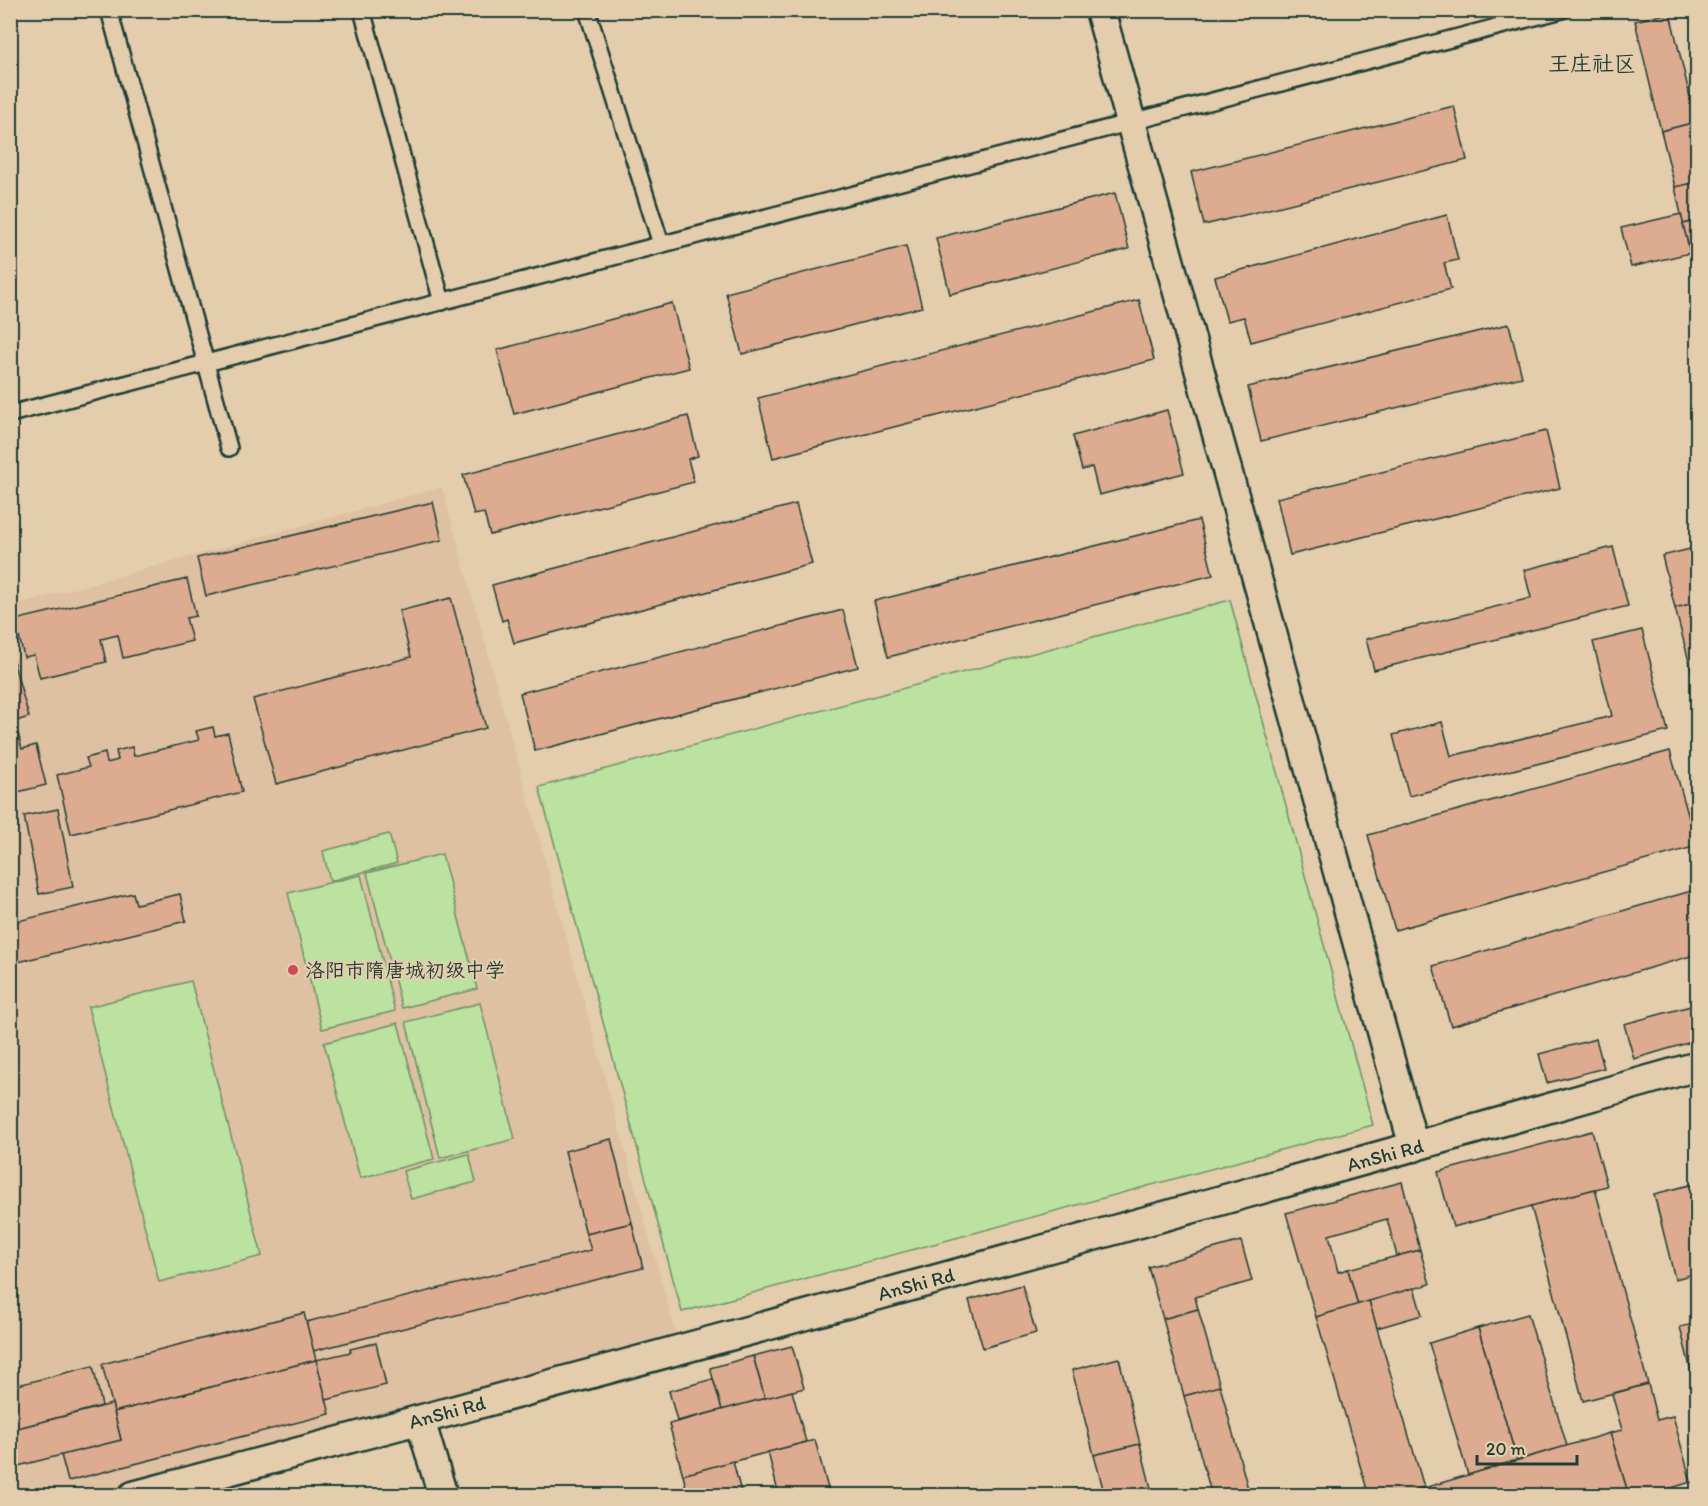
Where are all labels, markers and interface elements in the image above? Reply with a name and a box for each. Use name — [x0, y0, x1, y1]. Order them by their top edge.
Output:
district label: 王庄社区 — [1548, 50, 1636, 77]
place label: 洛阳市隋唐城初级中学 — [305, 958, 505, 982]
marker: 洛阳市隋唐城初级中学 — [286, 963, 300, 977]
street label: AnShi Rd — [1344, 1133, 1426, 1177]
street label: AnShi Rd — [875, 1262, 957, 1306]
street label: AnShi Rd — [406, 1390, 488, 1434]
scale bar — [1477, 1428, 1578, 1466]
text: 20 m — [1486, 1438, 1526, 1460]

